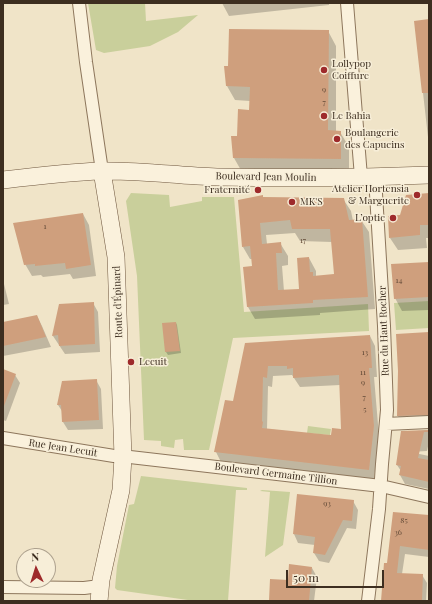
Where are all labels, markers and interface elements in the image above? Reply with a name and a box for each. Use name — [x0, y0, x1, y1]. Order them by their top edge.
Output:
place label: Lollypop Coiffure — [332, 58, 371, 82]
marker: Lollypop Coiffure — [319, 65, 329, 75]
house number: 9 — [322, 84, 326, 94]
house number: 7 — [322, 97, 326, 107]
place label: Le Bahia — [332, 110, 370, 122]
marker: Le Bahia — [319, 111, 329, 121]
place label: Boulangerie des Capucins — [345, 127, 405, 150]
marker: Boulangerie des Capucins — [332, 134, 342, 144]
street label: Boulevard Jean Moulin — [215, 170, 317, 184]
place label: Atelier Hortensia & Marguerite — [332, 183, 409, 206]
place label: Fraternité — [204, 184, 250, 196]
marker: Fraternité — [253, 185, 263, 195]
marker: Atelier Hortensia & Marguerite — [412, 190, 422, 200]
place label: MK'S — [300, 196, 323, 208]
marker: MK'S — [287, 197, 297, 207]
place label: L’optic — [355, 212, 385, 224]
marker: L’optic — [388, 213, 398, 223]
house number: 1 — [44, 221, 46, 231]
house number: 17 — [300, 235, 306, 245]
street label: Route d'Épinard — [111, 266, 125, 338]
house number: 14 — [396, 275, 402, 285]
street label: Rue du Haut Rocher — [376, 286, 392, 376]
house number: 13 — [362, 347, 368, 357]
place label: Lecuit — [139, 356, 167, 368]
marker: Lecuit — [126, 357, 136, 367]
house number: 11 — [360, 367, 366, 377]
house number: 9 — [361, 377, 365, 387]
house number: 7 — [362, 392, 366, 402]
house number: 5 — [363, 404, 367, 414]
street label: Rue Jean Lecuit — [28, 437, 98, 459]
street label: Boulevard Germaine Tillion — [214, 461, 338, 487]
house number: 93 — [323, 498, 331, 508]
house number: 85 — [400, 515, 408, 525]
house number: 36 — [394, 527, 402, 537]
north arrow — [16, 548, 56, 588]
text: N — [31, 549, 40, 564]
scale bar — [288, 562, 386, 588]
text: 50 m — [293, 569, 319, 585]

